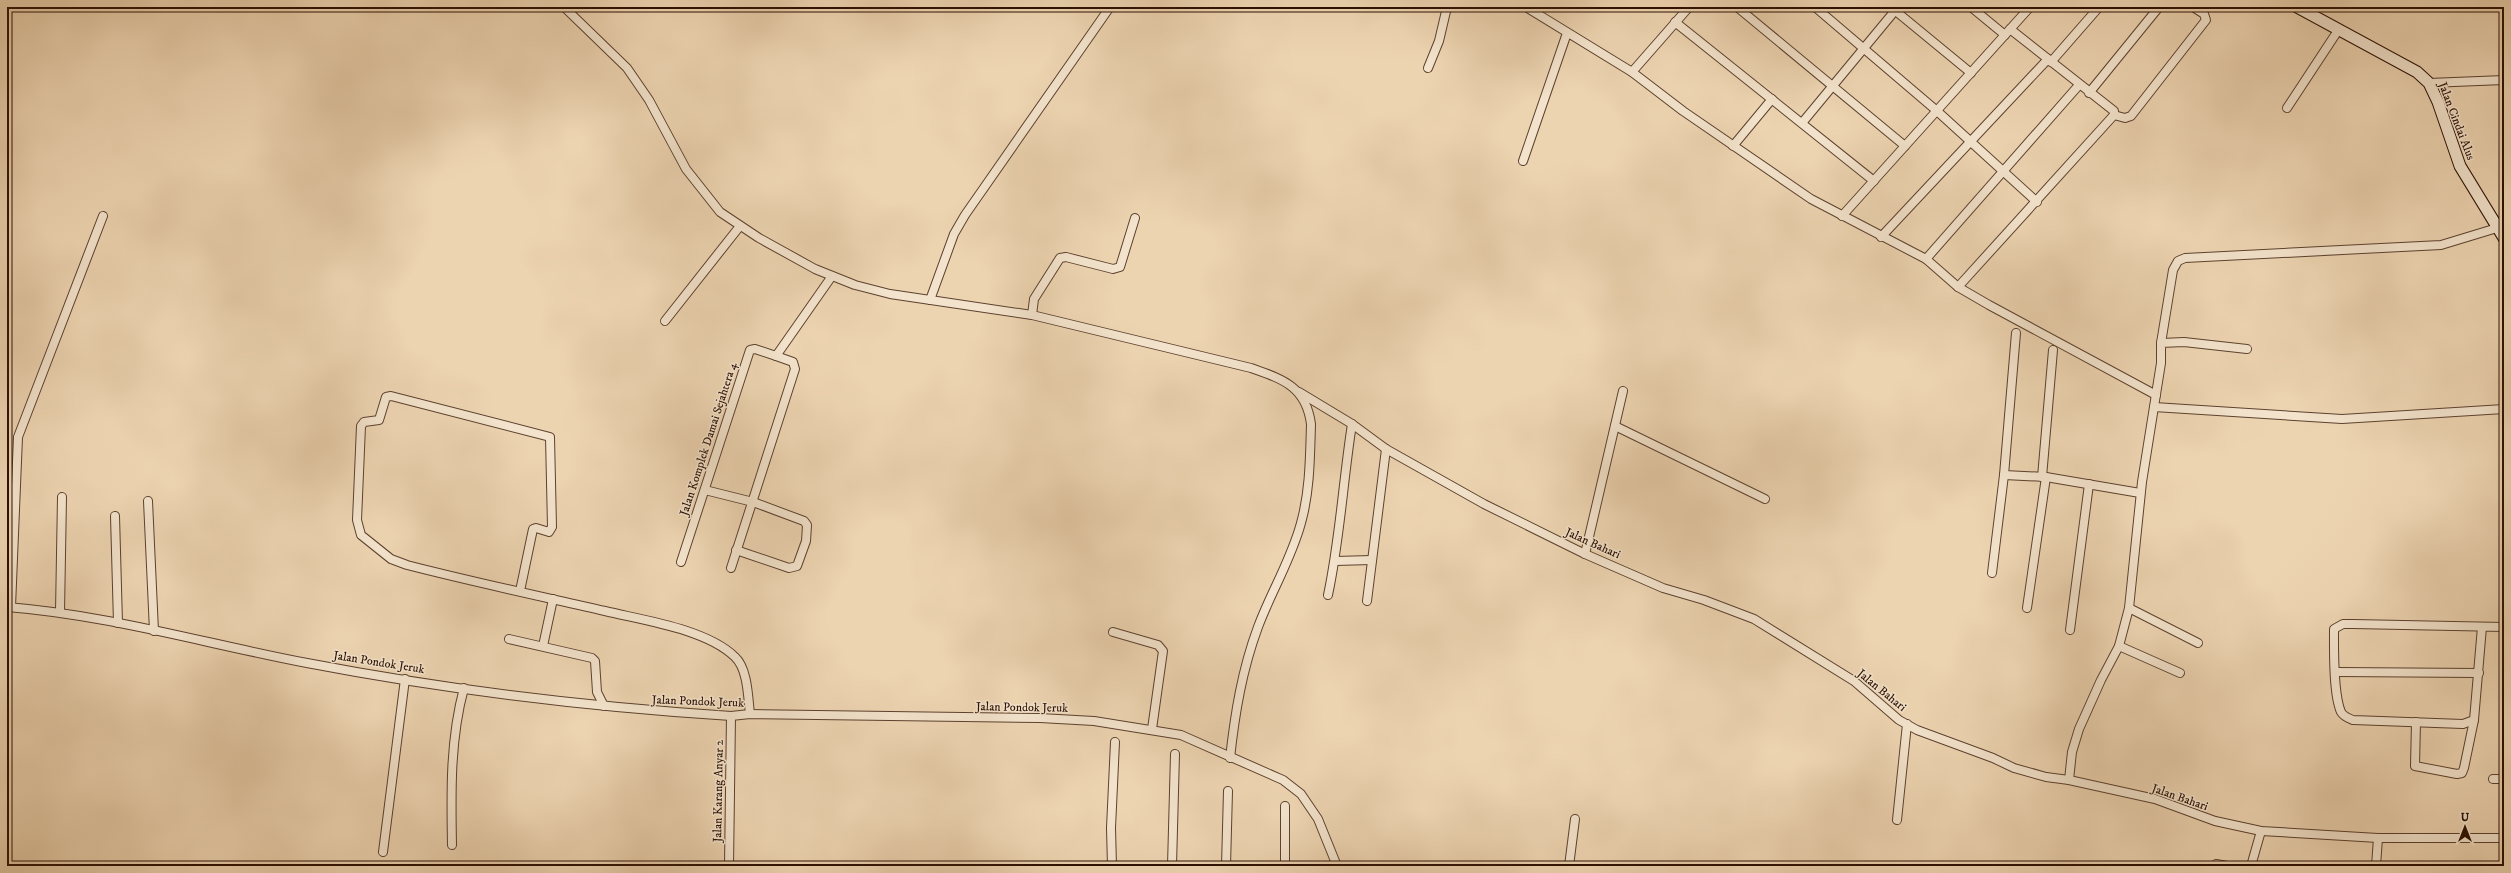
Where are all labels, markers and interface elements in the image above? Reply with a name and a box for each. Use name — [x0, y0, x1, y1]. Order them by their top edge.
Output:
street label: Jalan Cindai Alus — [2434, 79, 2478, 162]
street label: Jalan Komplek Damai Sejahtera 4 — [676, 359, 741, 519]
street label: Jalan Bahari — [1562, 524, 1623, 562]
street label: Jalan Pondok Jeruk — [331, 648, 426, 677]
street label: Jalan Bahari — [1853, 665, 1909, 715]
street label: Jalan Pondok Jeruk — [651, 692, 744, 711]
street label: Jalan Pondok Jeruk — [975, 699, 1068, 716]
street label: Jalan Karang Anyar 2 — [710, 740, 727, 843]
street label: Jalan Bahari — [2149, 780, 2210, 814]
north arrow — [2445, 807, 2485, 847]
text: U — [2461, 811, 2470, 825]

